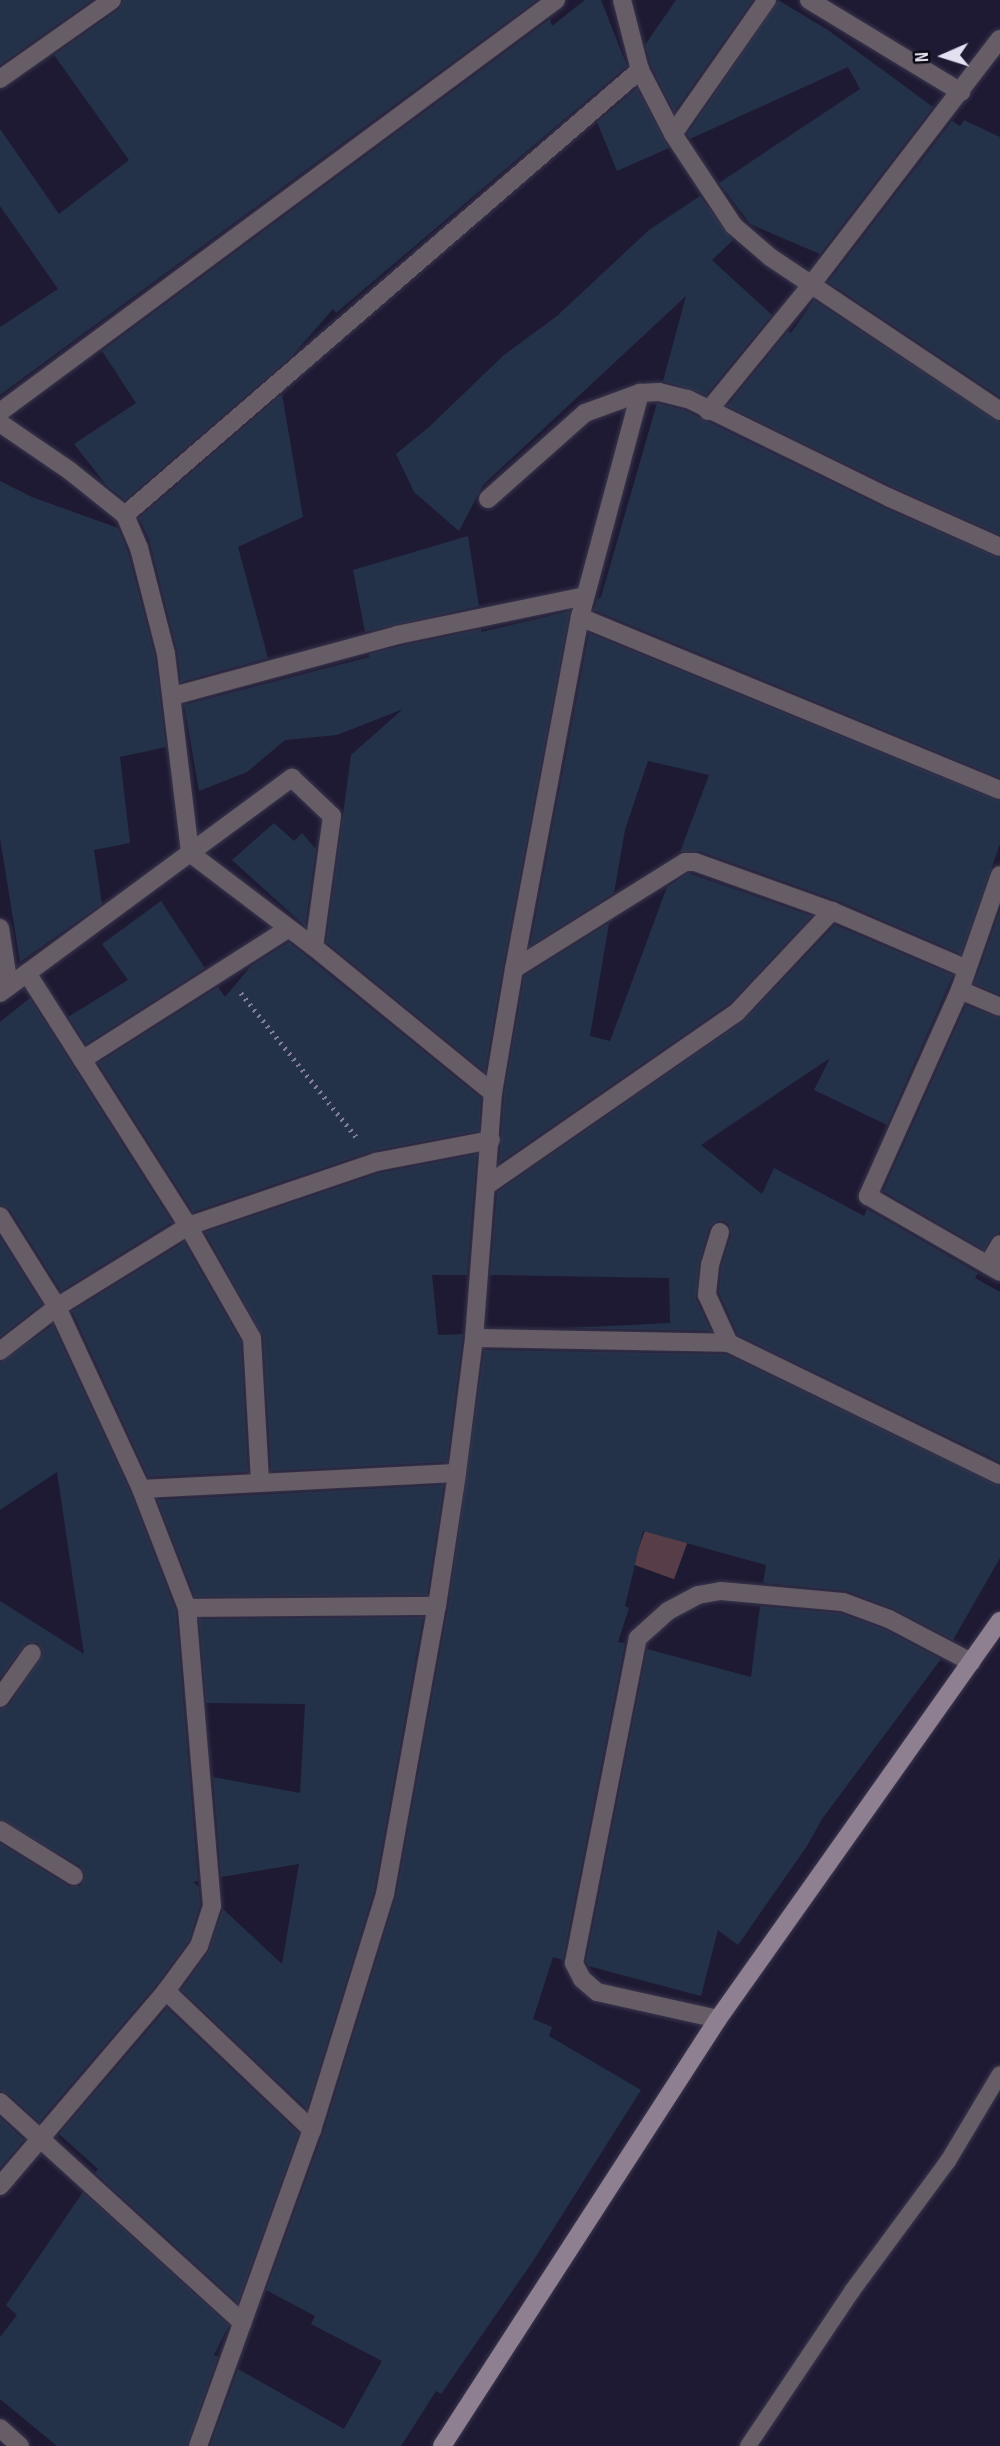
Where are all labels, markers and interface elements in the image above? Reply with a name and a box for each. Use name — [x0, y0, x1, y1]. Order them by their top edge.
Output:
north arrow — [909, 21, 979, 91]
text: N — [911, 51, 934, 63]

